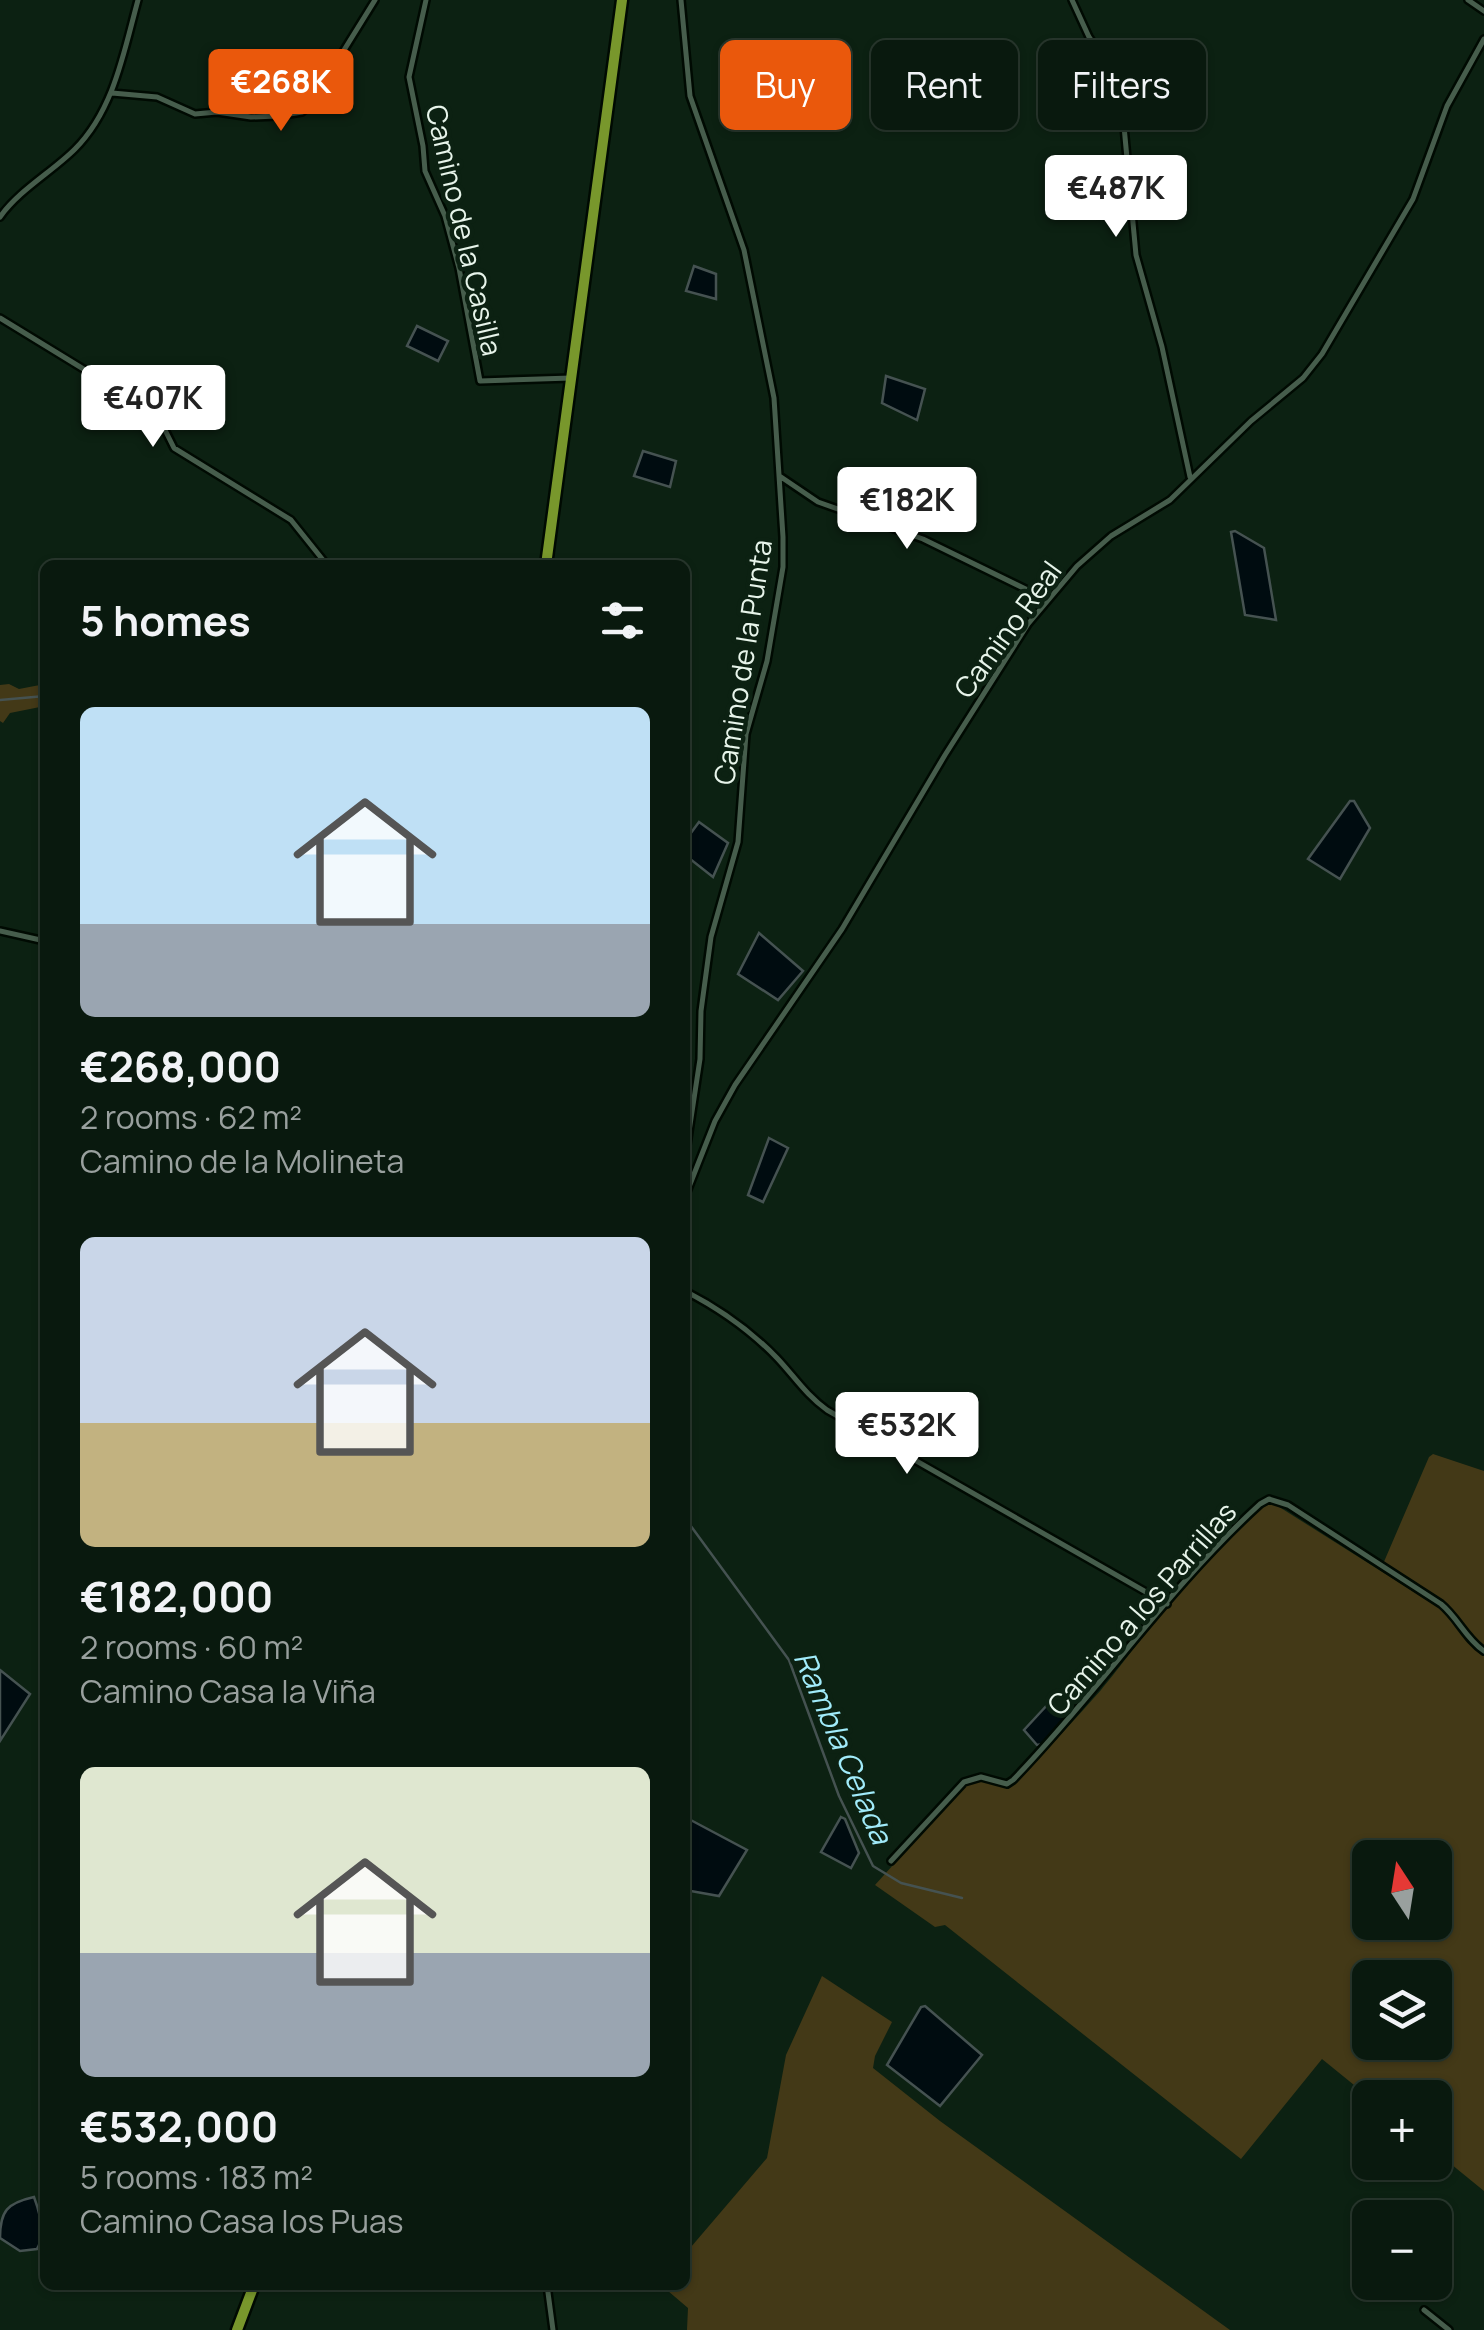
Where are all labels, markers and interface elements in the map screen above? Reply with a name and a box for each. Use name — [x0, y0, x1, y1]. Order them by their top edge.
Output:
chip: Buy — [720, 40, 851, 130]
chip: Rent — [871, 40, 1018, 130]
chip: Filters — [1038, 40, 1206, 130]
pin: €268K — [211, 49, 351, 134]
text: €268K — [230, 59, 332, 103]
street label: Camino de la Casilla — [418, 101, 512, 359]
pin: €487K — [1046, 155, 1186, 240]
text: €487K — [1067, 165, 1165, 209]
pin: €407K — [83, 365, 223, 450]
text: €407K — [103, 375, 203, 419]
pin: €182K — [837, 467, 977, 552]
text: €182K — [859, 477, 955, 521]
street label: Camino de la Punta — [704, 537, 780, 787]
street label: Camino Real — [944, 553, 1070, 705]
text: 5 homes — [80, 591, 251, 649]
icon: filters — [595, 593, 650, 648]
icon: home — [275, 772, 455, 952]
text: €268,000 — [80, 1037, 281, 1095]
text: 2 rooms · 62 m² — [80, 1095, 302, 1139]
text: Camino de la Molineta — [80, 1139, 404, 1183]
icon: home — [275, 1302, 455, 1482]
pin: €532K — [837, 1392, 977, 1477]
text: €532K — [858, 1402, 956, 1446]
street label: Camino a los Parrillas — [1038, 1493, 1244, 1723]
text: €182,000 — [80, 1567, 273, 1625]
text: 2 rooms · 60 m² — [80, 1625, 303, 1669]
water label: Rambla Celada — [785, 1644, 904, 1851]
text: Camino Casa la Viña — [80, 1669, 376, 1713]
icon: home — [275, 1832, 455, 2012]
north arrow — [1352, 1840, 1452, 1940]
map controls — [1352, 1840, 1452, 2300]
button: layers — [1352, 1960, 1452, 2060]
button: + — [1352, 2080, 1452, 2180]
text: €532,000 — [80, 2097, 278, 2155]
text: 5 rooms · 183 m² — [80, 2155, 313, 2199]
text: Camino Casa los Puas — [80, 2199, 404, 2243]
button: − — [1352, 2200, 1452, 2300]

